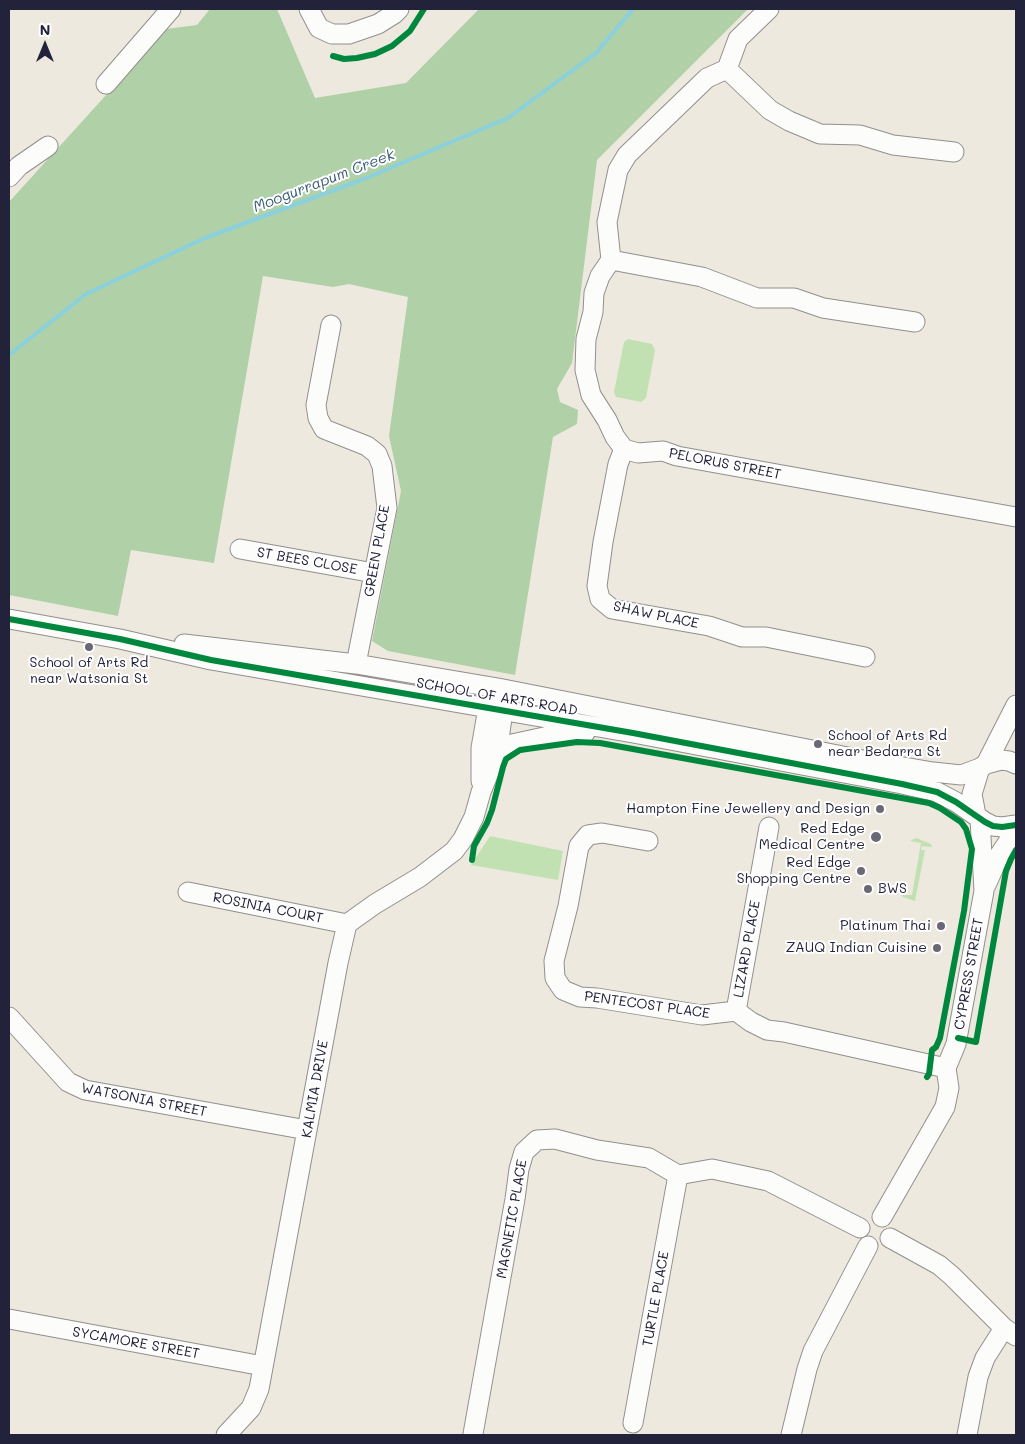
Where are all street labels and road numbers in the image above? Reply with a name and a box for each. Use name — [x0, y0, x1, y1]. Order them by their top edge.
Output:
street label: PELORUS STREET — [667, 445, 783, 483]
street label: GREEN PLACE — [361, 504, 393, 598]
street label: ST BEES CLOSE — [256, 544, 358, 578]
street label: SHAW PLACE — [612, 598, 700, 632]
street label: SCHOOL OF ARTS ROAD — [415, 675, 579, 719]
street label: ROSINIA COURT — [211, 889, 325, 927]
street label: LIZARD PLACE — [730, 899, 764, 999]
street label: CYPRESS STREET — [951, 917, 987, 1031]
street label: PENTECOST PLACE — [583, 988, 711, 1022]
street label: KALMIA DRIVE — [298, 1039, 332, 1139]
street label: WATSONIA STREET — [80, 1080, 208, 1120]
street label: MAGNETIC PLACE — [493, 1158, 531, 1280]
street label: TURTLE PLACE — [639, 1250, 673, 1348]
street label: SYCAMORE STREET — [71, 1324, 201, 1362]

